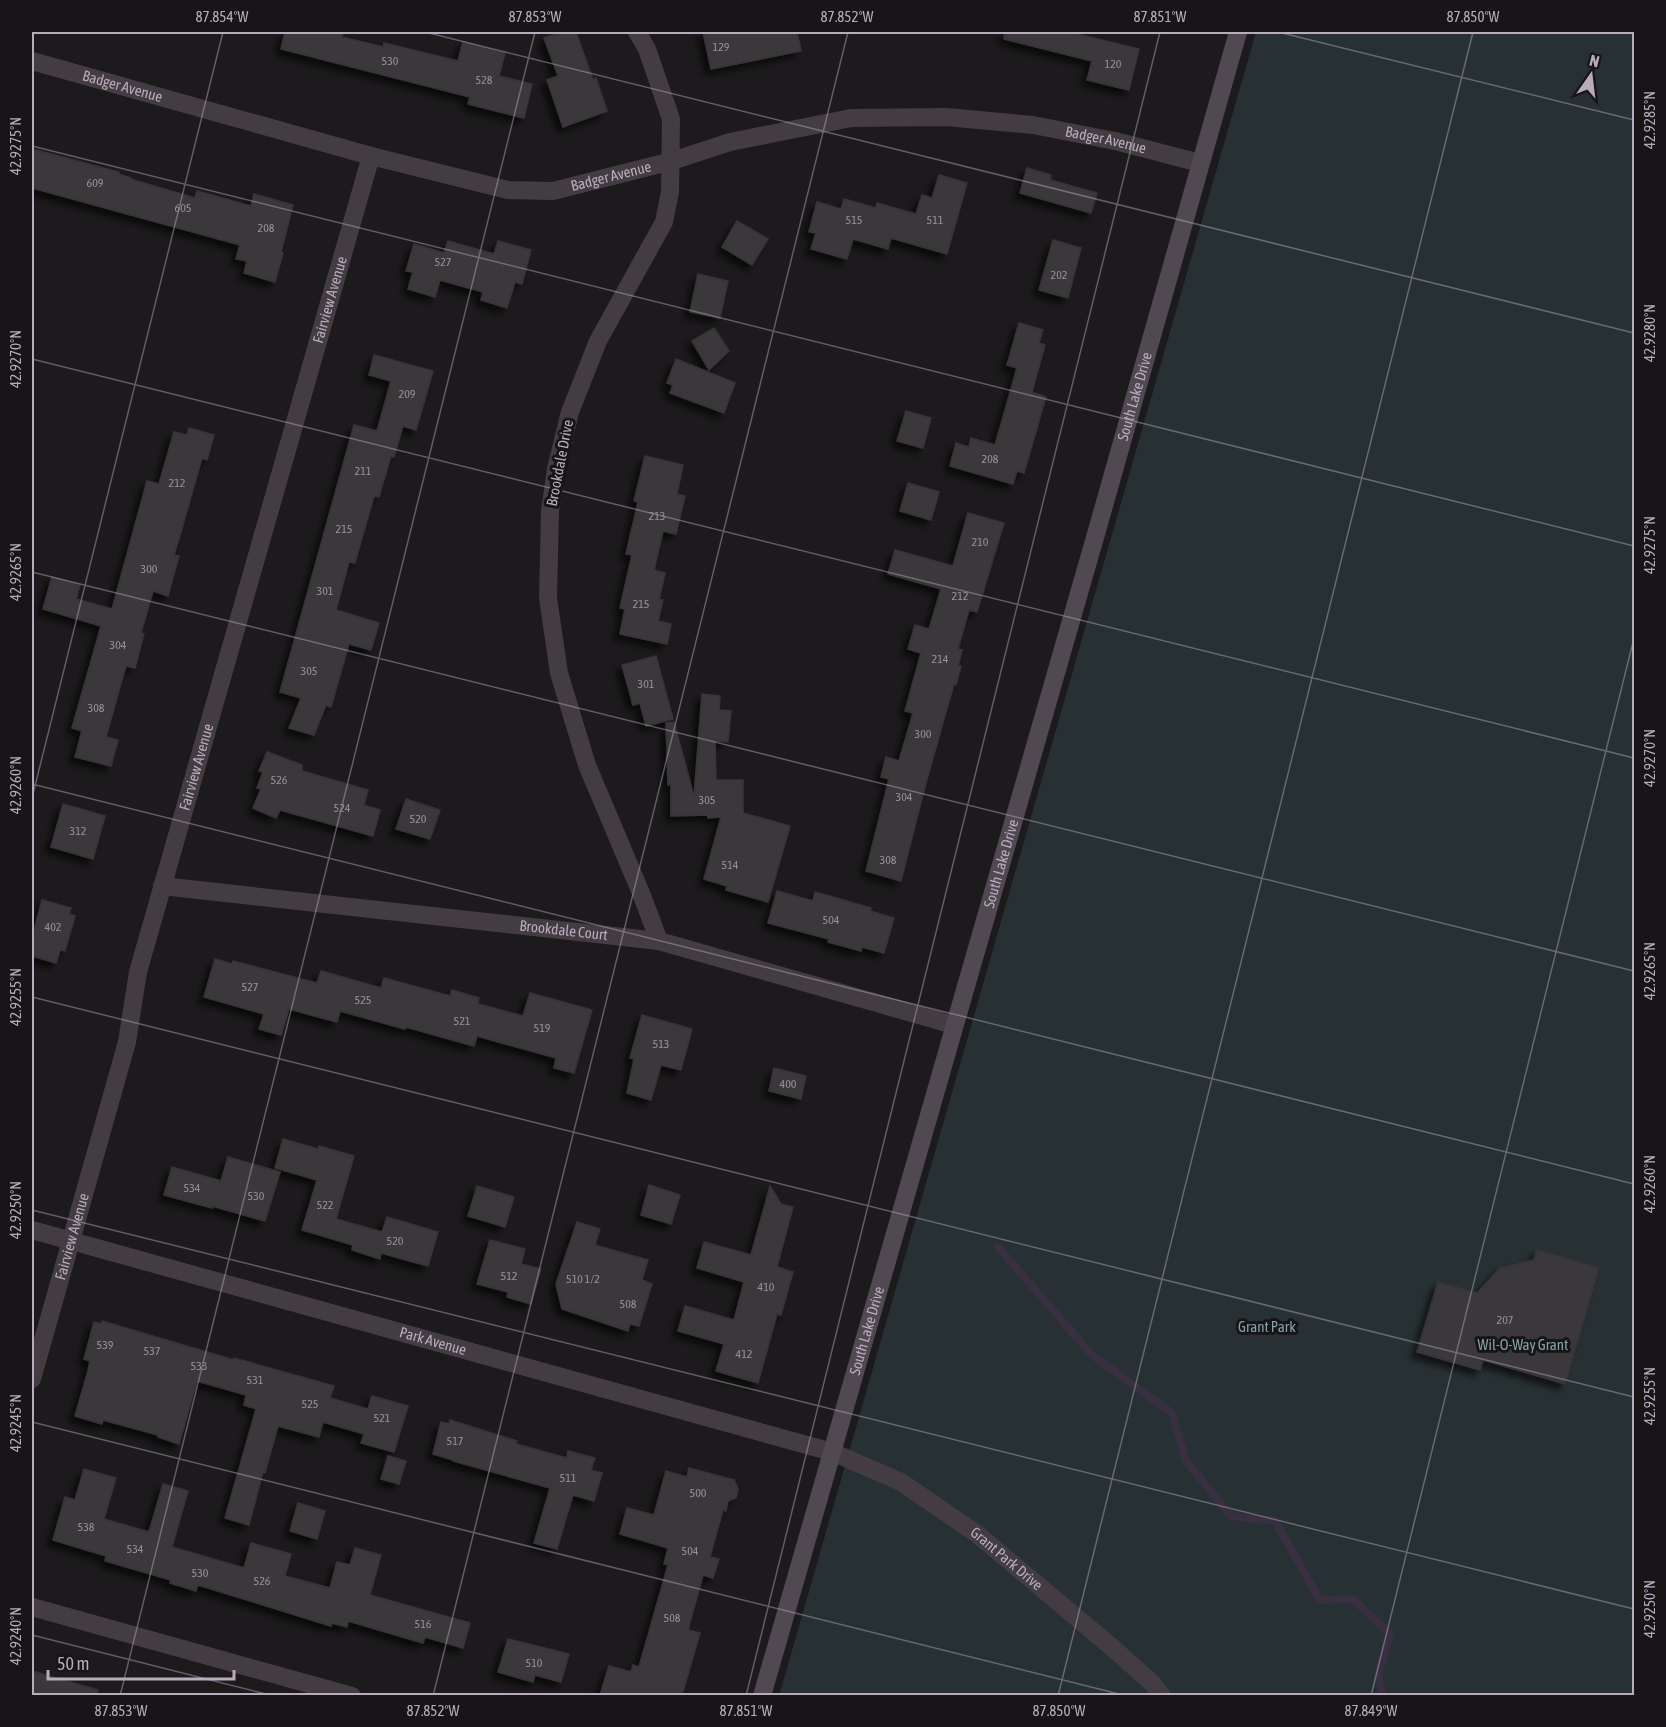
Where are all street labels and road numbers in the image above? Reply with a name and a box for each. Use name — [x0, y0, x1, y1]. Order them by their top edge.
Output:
street label: Badger Avenue — [81, 67, 165, 105]
street label: Badger Avenue — [1064, 123, 1148, 157]
street label: Badger Avenue — [569, 158, 653, 194]
street label: Fairview Avenue — [309, 254, 350, 345]
street label: South Lake Drive — [1114, 350, 1155, 443]
street label: Brookdale Drive — [543, 418, 576, 508]
street label: Fairview Avenue — [176, 721, 217, 812]
street label: South Lake Drive — [980, 817, 1022, 910]
street label: Brookdale Court — [519, 917, 609, 943]
street label: Fairview Avenue — [51, 1191, 92, 1282]
street label: South Lake Drive — [846, 1284, 887, 1377]
street label: Park Avenue — [398, 1323, 469, 1358]
street label: Grant Park Drive — [967, 1523, 1046, 1594]

